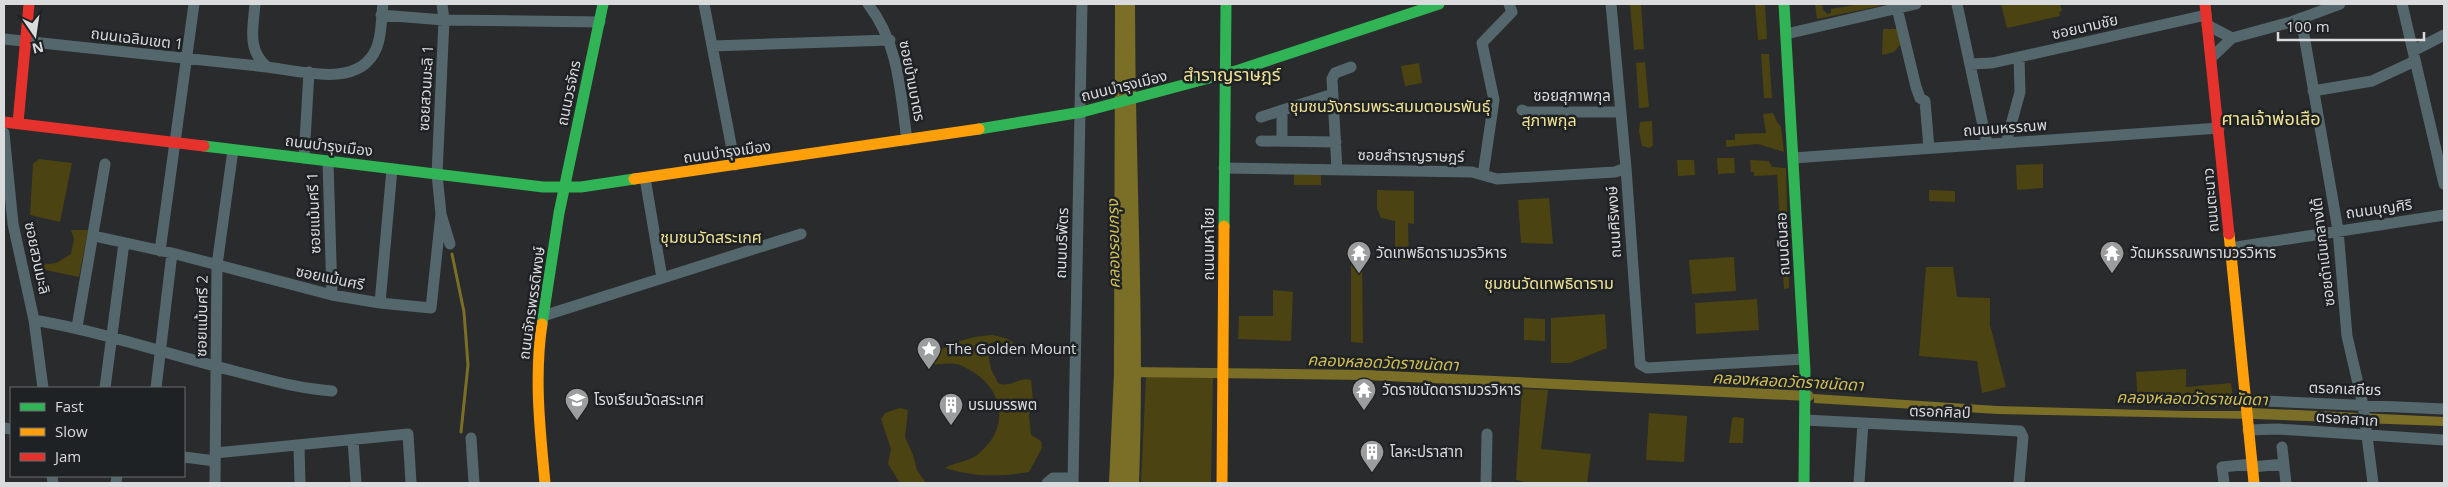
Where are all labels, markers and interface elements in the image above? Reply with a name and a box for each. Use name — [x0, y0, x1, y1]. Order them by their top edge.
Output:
street label: ซอยนามชัย — [2050, 9, 2120, 43]
north arrow — [10, 10, 60, 60]
scale bar — [2278, 10, 2424, 42]
text: 100 m — [2286, 16, 2330, 36]
street label: ถนนเฉลิมเขต 1 — [90, 22, 184, 54]
text: N — [30, 38, 46, 59]
street label: ซอยบ้านบาตร — [895, 39, 931, 123]
street label: ซอยสวนมะลิ 1 — [413, 44, 437, 132]
street label: ถนนวรจักร — [551, 58, 585, 127]
district label: สำราญราษฎร์ — [1183, 62, 1282, 86]
street label: ถนนบำรุงเมือง — [1079, 65, 1169, 105]
street label: ซอยสุภาพกุล — [1533, 85, 1611, 105]
district label: ชุมชนวังกรมพระสมมตอมรพันธุ์ — [1290, 95, 1491, 117]
district label: ศาลเจ้าพ่อเสือ — [2221, 106, 2321, 130]
district label: สุภาพกุล — [1521, 109, 1577, 131]
street label: ถนนมหรรณพ — [1962, 114, 2048, 140]
street label: ถนนบำรุงเมือง — [284, 130, 374, 160]
street label: ถนนบำรุงเมือง — [682, 135, 772, 167]
street label: ซอยสำราญราษฎร์ — [1357, 144, 1465, 166]
street label: ถนนตะนาว — [2197, 167, 2223, 233]
street label: ซอยแม้นศรี 1 — [302, 172, 324, 254]
street label: ถนนศิริพงษ์ — [1601, 185, 1625, 259]
street label: ถนนบุญศิริ — [2344, 193, 2413, 223]
street label: ซอยดำเนินกลางใต้ — [2305, 197, 2339, 308]
water label: คลองรอบกรุง — [1101, 198, 1125, 289]
street label: ถนนบริพัตร — [1050, 207, 1072, 279]
street label: ถนนมหาไชย — [1198, 207, 1218, 281]
street label: ถนนดินสอ — [1770, 212, 1794, 276]
street label: ซอยสวนมะลิ — [21, 220, 55, 296]
district label: ชุมชนวัดสระเกศ — [660, 226, 762, 248]
temple icon: วัดเทพธิดารามวรวิหาร — [1346, 240, 1372, 274]
temple icon: วัดมหรรณพารามวรวิหาร — [2099, 240, 2125, 274]
place label: วัดเทพธิดารามวรวิหาร — [1376, 242, 1507, 262]
place label: วัดมหรรณพารามวรวิหาร — [2130, 242, 2276, 262]
street label: ถนนจักรพรรดิพงษ์ — [513, 245, 549, 361]
street label: ซอยแม้นศรี — [294, 260, 366, 294]
district label: ชุมชนวัดเทพธิดาราม — [1484, 272, 1614, 294]
street label: ซอยแม้นศรี 2 — [190, 275, 212, 357]
place icon: The Golden Mount — [916, 336, 942, 370]
place label: The Golden Mount — [946, 338, 1076, 358]
water label: คลองหลอดวัดราชนัดดา — [1307, 348, 1460, 376]
water label: คลองหลอดวัดราชนัดดา — [1712, 366, 1866, 396]
temple icon: วัดราชนัดดารามวรวิหาร — [1351, 377, 1377, 411]
street label: ตรอกเสถียร — [2308, 377, 2382, 399]
place label: วัดราชนัดดารามวรวิหาร — [1382, 379, 1521, 399]
water label: คลองหลอดวัดราชนัดดา — [2116, 386, 2269, 410]
legend — [10, 387, 185, 477]
school or university icon: โรงเรียนวัดสระเกศ — [564, 387, 590, 421]
place label: โรงเรียนวัดสระเกศ — [594, 389, 704, 409]
building icon: บรมบรรพต — [938, 392, 964, 426]
place label: บรมบรรพต — [968, 394, 1037, 414]
text: Fast — [55, 396, 84, 416]
street label: ตรอกศิลป์ — [1909, 400, 1971, 422]
street label: ตรอกสาเก — [2315, 406, 2379, 430]
text: Slow — [55, 421, 88, 441]
building icon: โลหะปราสาท — [1359, 439, 1385, 473]
place label: โลหะปราสาท — [1390, 441, 1463, 461]
text: Jam — [53, 446, 81, 466]

